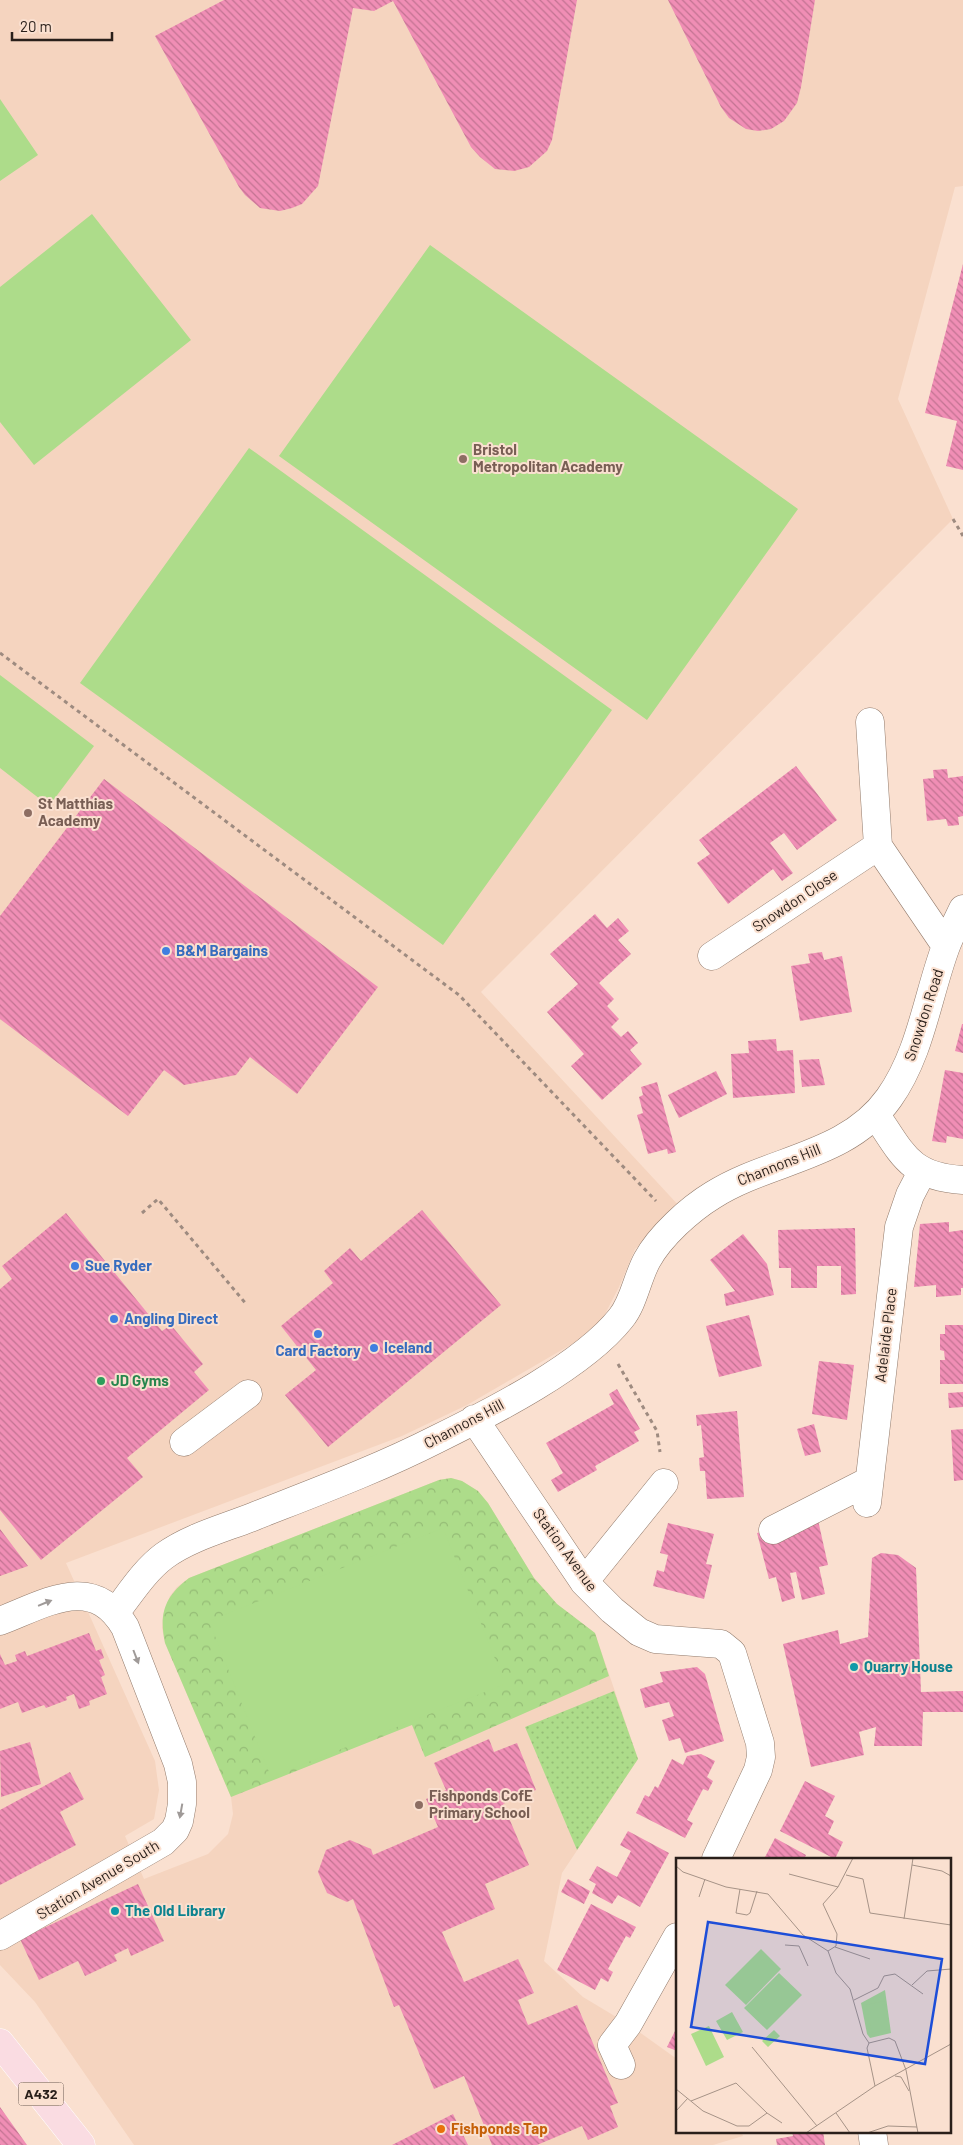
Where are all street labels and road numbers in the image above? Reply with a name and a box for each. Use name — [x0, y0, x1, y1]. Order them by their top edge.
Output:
street label: Snowdon Close — [749, 865, 840, 935]
street label: Snowdon Road — [900, 966, 946, 1063]
street label: Channons Hill — [734, 1139, 823, 1189]
street label: Adelaide Place — [870, 1287, 900, 1383]
street label: Channons Hill — [420, 1395, 507, 1452]
street label: Station Avenue — [530, 1504, 602, 1594]
street label: Station Avenue South — [33, 1835, 162, 1923]
road number: A432 — [18, 2082, 64, 2106]

